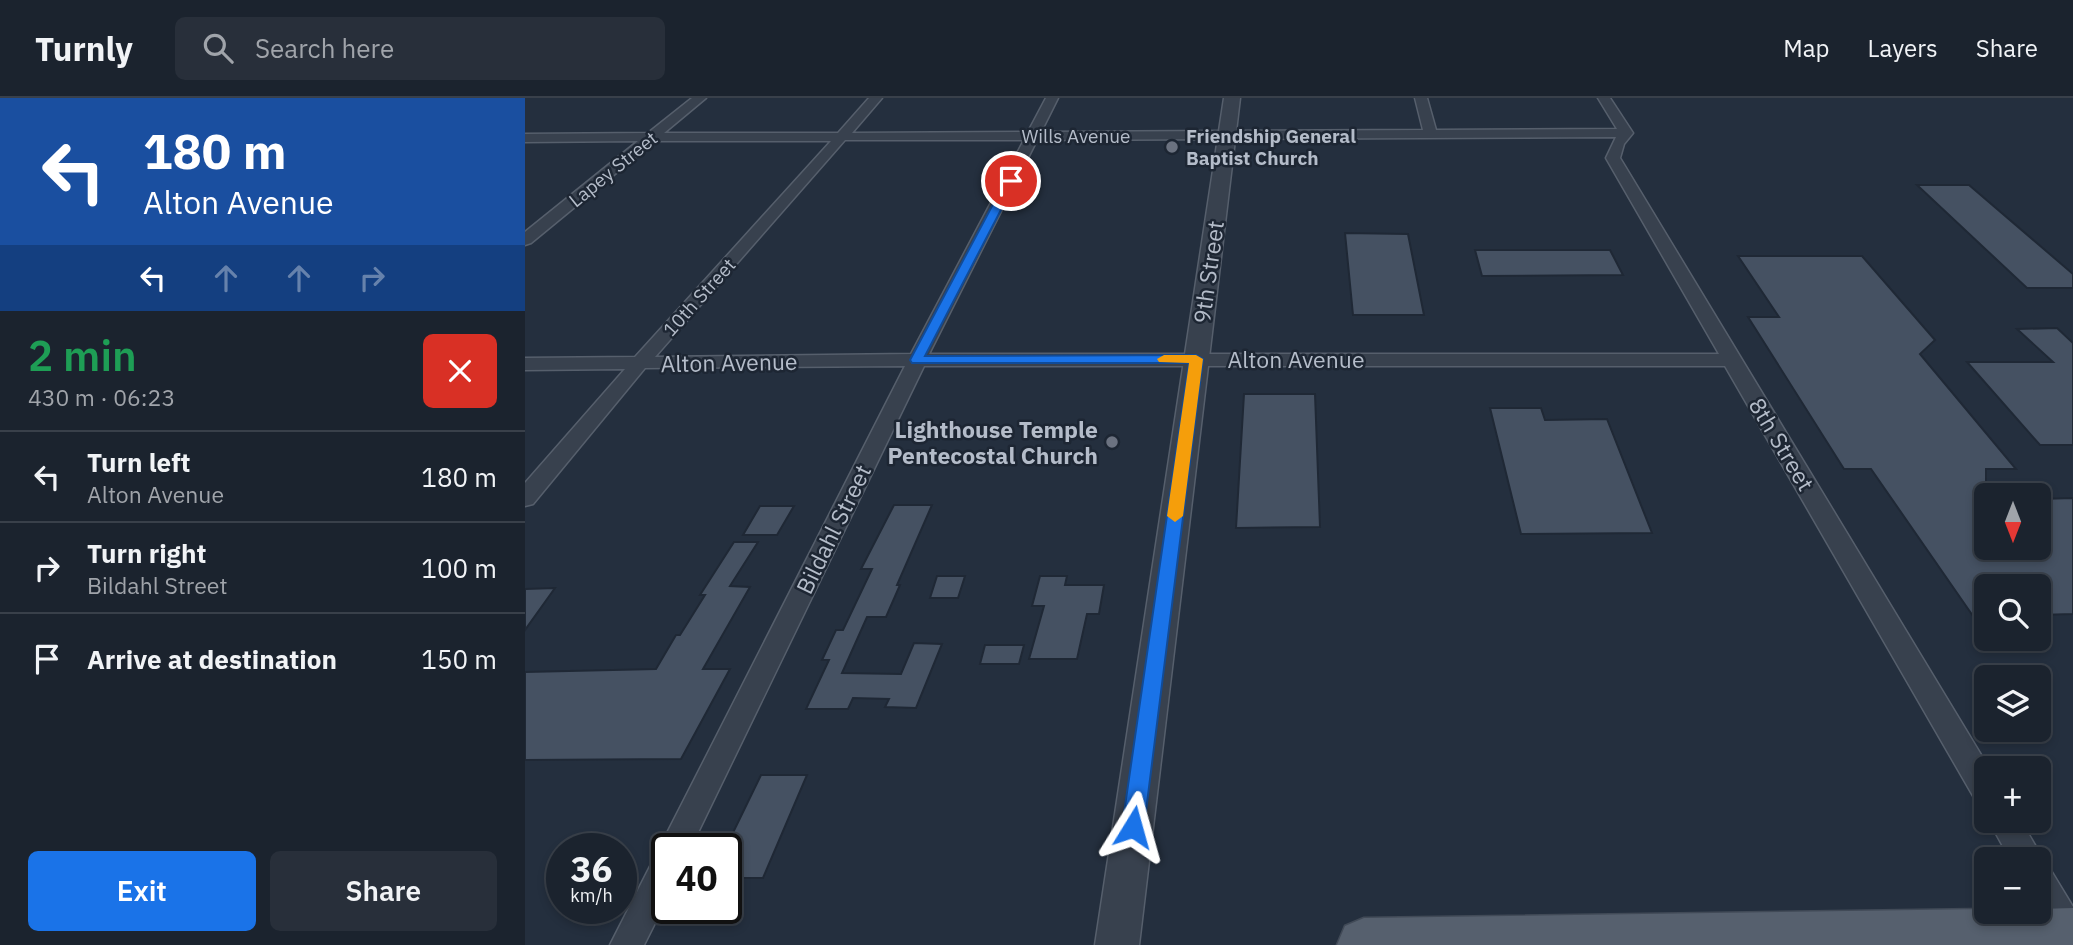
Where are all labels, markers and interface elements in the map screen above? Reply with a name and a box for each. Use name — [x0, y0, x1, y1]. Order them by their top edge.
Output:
search box — [175, 17, 665, 80]
text: Turnly — [35, 27, 133, 70]
icon: search — [199, 29, 237, 67]
text: Search here — [255, 31, 394, 65]
text: Map — [1783, 32, 1830, 64]
text: Layers — [1868, 32, 1938, 64]
text: Share — [1976, 32, 2038, 64]
text: 180 m — [143, 119, 287, 182]
street label: Wills Avenue — [1021, 124, 1131, 148]
place label: Friendship General Baptist Church — [1186, 124, 1356, 170]
icon: left — [28, 126, 119, 217]
street label: Lapey Street — [564, 126, 662, 212]
marker: Friendship General Baptist Church — [1164, 139, 1180, 155]
pin — [981, 151, 1041, 211]
icon: arrive — [992, 162, 1030, 200]
text: Alton Avenue — [143, 181, 334, 223]
street label: 9th Street — [1186, 219, 1230, 325]
street label: 10th Street — [658, 253, 740, 341]
icon: left — [134, 259, 172, 297]
icon: ahead — [207, 259, 245, 297]
icon: ahead — [280, 259, 318, 297]
icon: right — [353, 259, 391, 297]
text: 2 min — [28, 328, 137, 383]
button: close — [423, 334, 497, 408]
street label: Alton Avenue — [1227, 344, 1365, 374]
street label: Alton Avenue — [660, 346, 798, 378]
text: 430 m · 06:23 — [28, 382, 175, 412]
street label: 8th Street — [1742, 392, 1822, 496]
place label: Lighthouse Temple Pentecostal Church — [887, 414, 1098, 470]
marker: Lighthouse Temple Pentecostal Church — [1104, 434, 1120, 450]
text: Turn left — [87, 445, 190, 479]
icon: left — [28, 458, 66, 496]
street label: Bildahl Street — [789, 459, 877, 599]
text: 180 m — [421, 460, 497, 494]
text: Alton Avenue — [87, 479, 224, 509]
north arrow — [1974, 483, 2051, 560]
map controls — [1974, 483, 2051, 924]
text: Turn right — [87, 536, 206, 570]
icon: right — [28, 549, 66, 587]
text: 100 m — [421, 551, 497, 585]
text: Bildahl Street — [87, 570, 227, 600]
button: search — [1974, 574, 2051, 651]
icon: arrive — [28, 640, 66, 678]
text: Arrive at destination — [87, 642, 337, 676]
text: 150 m — [421, 642, 497, 676]
button: layers — [1974, 665, 2051, 742]
button: + — [1974, 756, 2051, 833]
position arrow — [1096, 790, 1170, 864]
speed limit sign: 40 — [651, 833, 742, 924]
text: 36 — [570, 846, 613, 892]
button: − — [1974, 847, 2051, 924]
button: Exit — [28, 851, 256, 931]
button: Share — [270, 851, 497, 931]
text: km/h — [570, 884, 613, 907]

